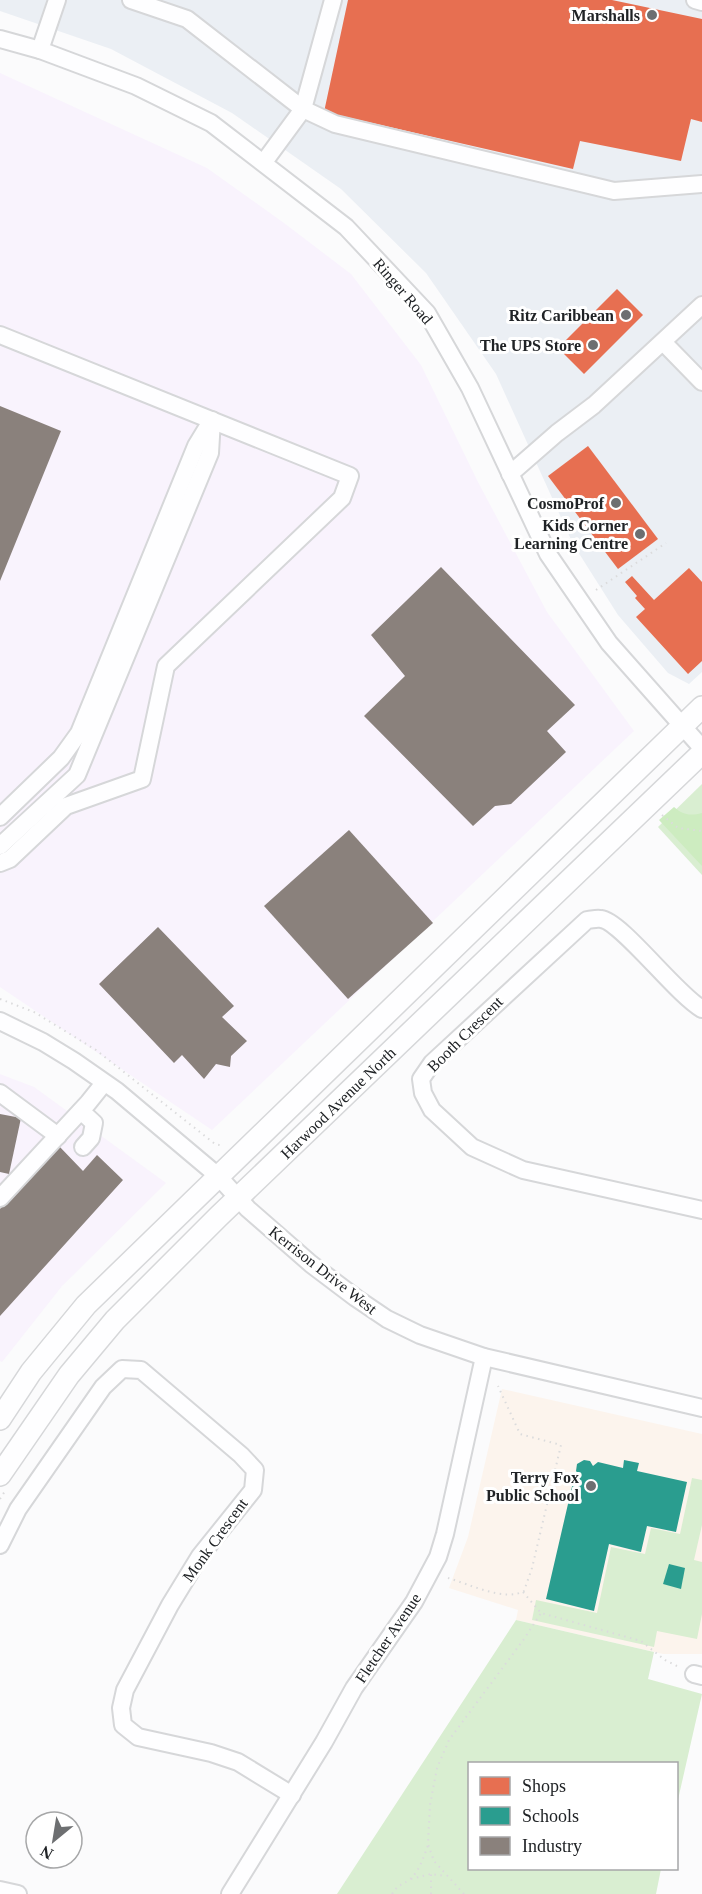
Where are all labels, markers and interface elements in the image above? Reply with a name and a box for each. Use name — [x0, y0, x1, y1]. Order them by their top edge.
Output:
place label: Marshalls — [572, 7, 640, 24]
marker: Marshalls — [645, 8, 659, 22]
street label: Ringer Road — [369, 255, 436, 328]
place label: Ritz Caribbean — [509, 307, 614, 324]
marker: Ritz Caribbean — [619, 308, 633, 322]
place label: The UPS Store — [480, 337, 581, 354]
marker: The UPS Store — [586, 338, 600, 352]
place label: CosmoProf — [527, 495, 605, 512]
marker: CosmoProf — [609, 496, 623, 510]
place label: Kids Corner Learning Centre — [514, 517, 628, 553]
marker: Kids Corner Learning Centre — [633, 527, 647, 541]
street label: Booth Crescent — [424, 993, 506, 1075]
street label: Harwood Avenue North — [277, 1044, 399, 1162]
street label: Kerrison Drive West — [266, 1223, 381, 1318]
place label: Terry Fox Public School — [486, 1469, 580, 1504]
marker: Terry Fox Public School — [584, 1479, 598, 1493]
street label: Monk Crescent — [179, 1495, 251, 1585]
street label: Fletcher Avenue — [352, 1590, 424, 1686]
legend — [468, 1762, 678, 1870]
text: Shops — [522, 1776, 566, 1796]
text: Schools — [522, 1806, 579, 1826]
north arrow — [24, 1810, 84, 1870]
text: Industry — [522, 1836, 582, 1856]
text: N — [37, 1842, 56, 1863]

